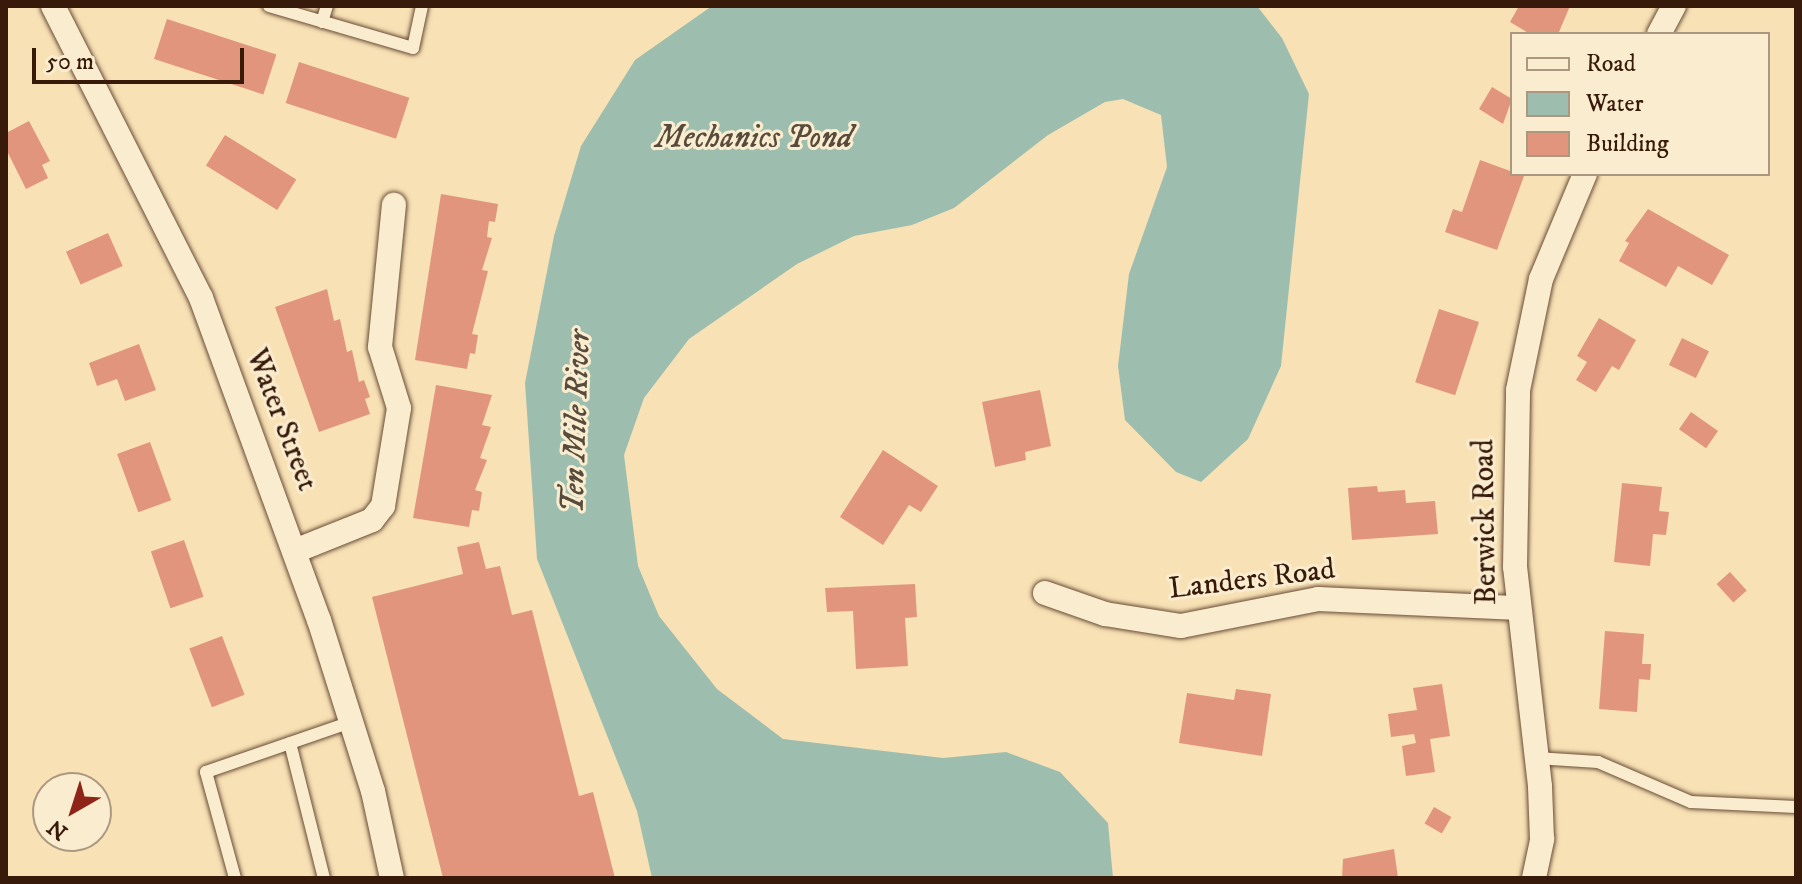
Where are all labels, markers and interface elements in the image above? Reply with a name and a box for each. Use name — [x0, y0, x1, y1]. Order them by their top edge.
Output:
scale bar — [36, 32, 248, 82]
legend — [1510, 32, 1770, 176]
text: 50 m — [46, 47, 94, 77]
text: Road — [1586, 49, 1636, 79]
text: Water — [1586, 89, 1643, 119]
water label: Mechanics Pond — [656, 119, 852, 157]
text: Building — [1586, 129, 1669, 159]
water label: Ten Mile River — [555, 330, 599, 514]
street label: Water Street — [237, 344, 325, 496]
street label: Berwick Road — [1467, 439, 1505, 605]
street label: Landers Road — [1167, 552, 1337, 608]
north arrow — [32, 772, 112, 852]
text: N — [42, 813, 73, 846]

